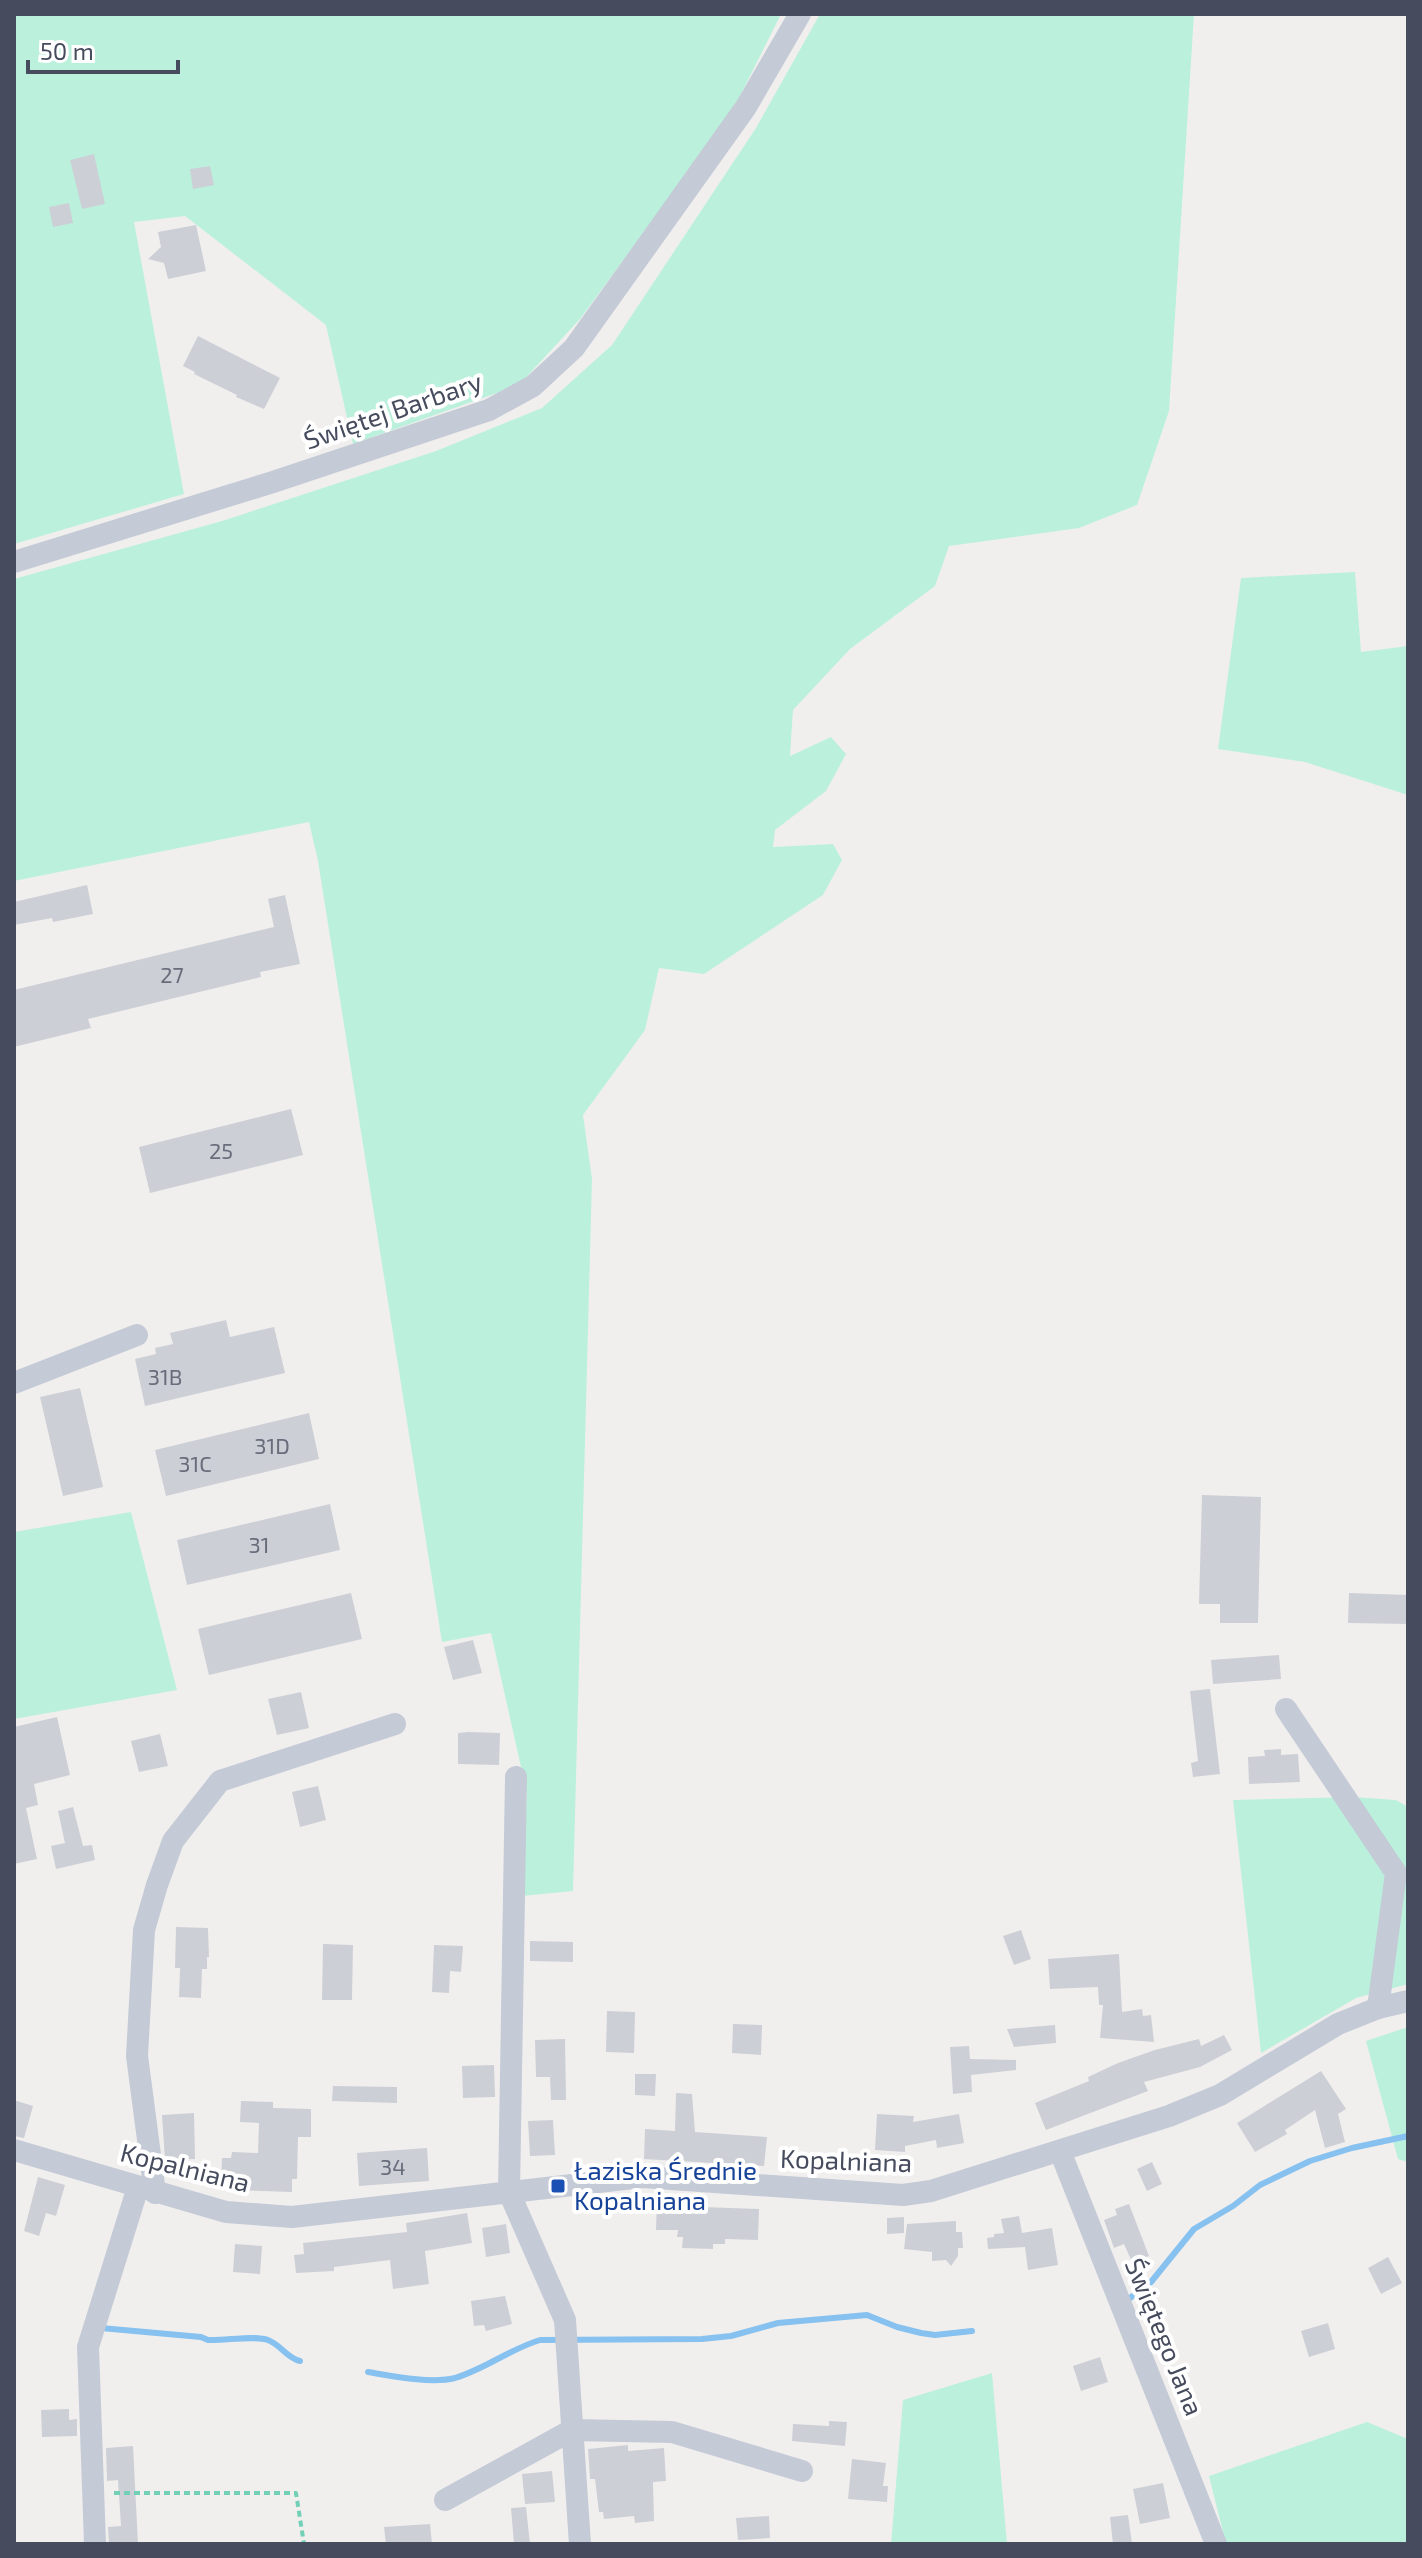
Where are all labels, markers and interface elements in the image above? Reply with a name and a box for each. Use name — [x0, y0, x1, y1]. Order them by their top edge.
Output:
scale bar — [28, 24, 178, 74]
text: 50 m — [40, 36, 94, 65]
street label: Świętej Barbary — [299, 364, 486, 455]
house number: 27 — [160, 961, 184, 987]
house number: 25 — [209, 1137, 233, 1163]
house number: 31B — [148, 1363, 182, 1389]
house number: 31D — [254, 1432, 290, 1458]
house number: 31C — [178, 1450, 212, 1476]
house number: 31 — [249, 1531, 270, 1557]
street label: Kopalniana — [118, 2136, 253, 2198]
street label: Kopalniana — [780, 2142, 913, 2177]
house number: 34 — [380, 2153, 406, 2179]
place label: Łaziska Średnie Kopalniana — [574, 2154, 757, 2215]
marker: Łaziska Średnie Kopalniana — [549, 2177, 567, 2195]
street label: Świętego Jana — [1120, 2253, 1211, 2420]

